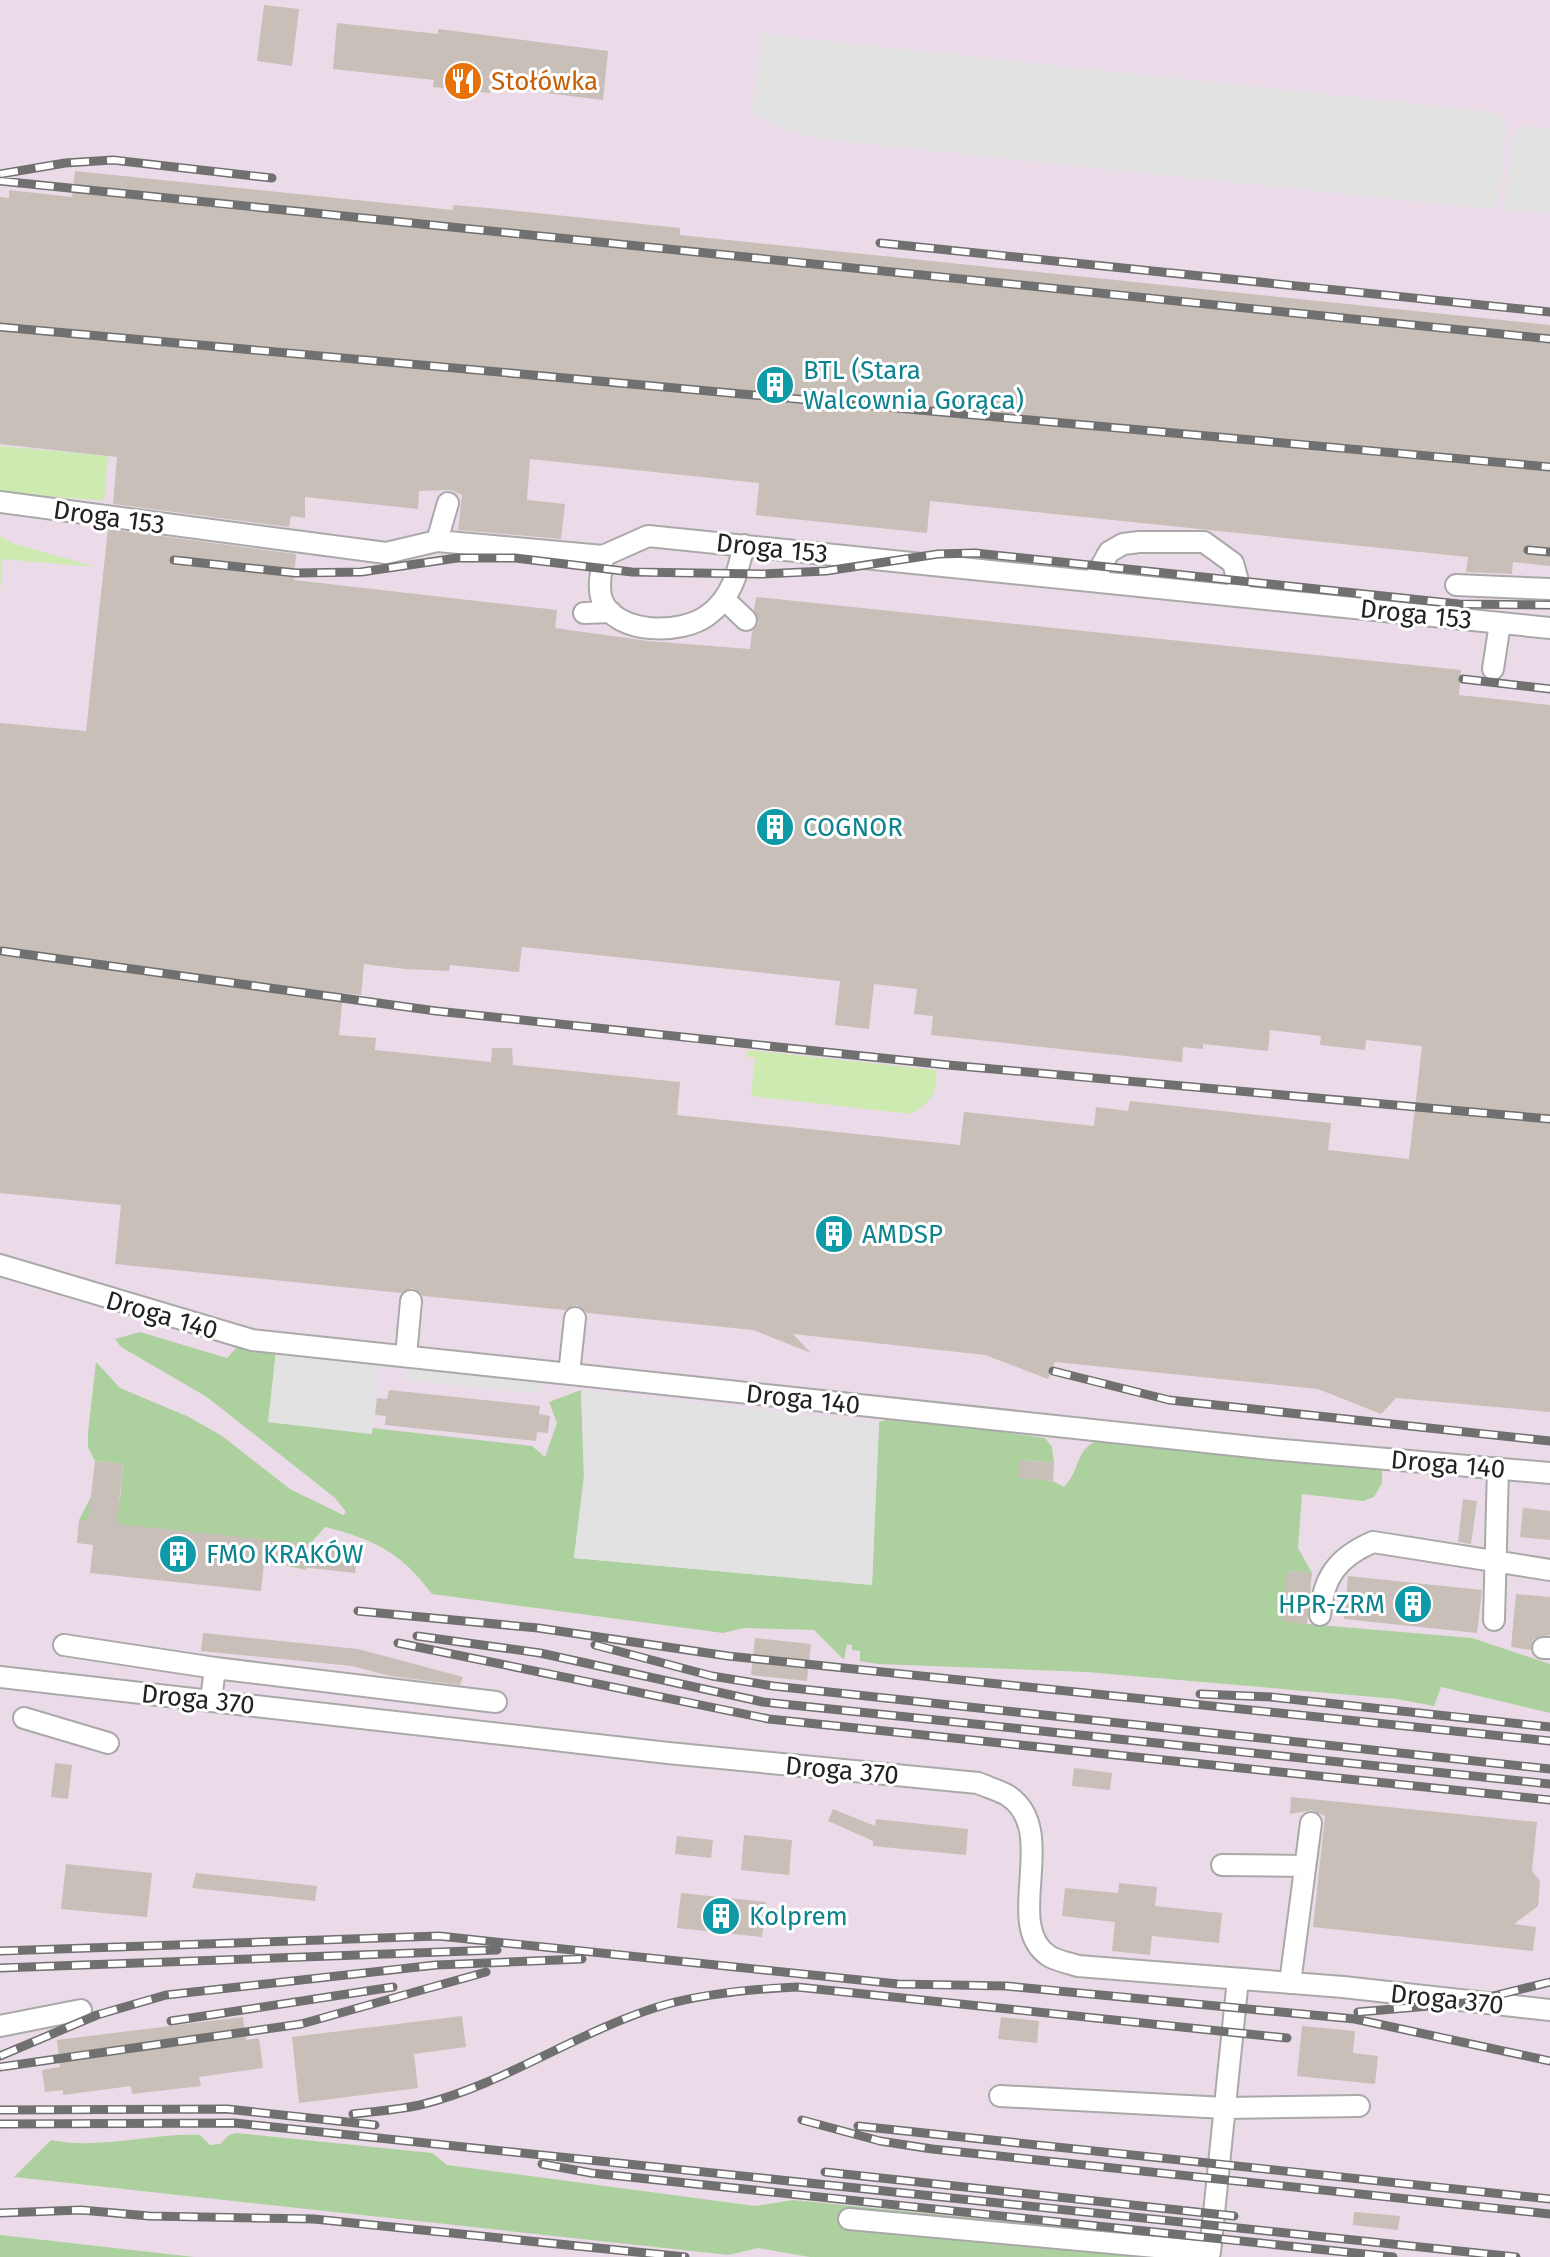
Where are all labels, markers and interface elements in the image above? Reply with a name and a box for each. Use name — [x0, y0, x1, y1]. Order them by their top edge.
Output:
restaurant icon: Stołówka — [442, 60, 484, 102]
place label: Stołówka — [491, 66, 598, 97]
place label: BTL (Stara Walcownia Gorąca) — [803, 355, 1024, 416]
building icon: BTL (Stara Walcownia Gorąca) — [754, 364, 796, 406]
street label: Droga 153 — [51, 494, 167, 541]
street label: Droga 153 — [714, 527, 829, 570]
street label: Droga 153 — [1358, 593, 1473, 636]
building icon: COGNOR — [754, 806, 796, 848]
place label: COGNOR — [803, 812, 903, 843]
building icon: AMDSP — [813, 1213, 855, 1255]
place label: AMDSP — [862, 1219, 943, 1250]
street label: Droga 140 — [102, 1285, 221, 1346]
street label: Droga 140 — [744, 1378, 862, 1421]
street label: Droga 140 — [1389, 1444, 1507, 1485]
building icon: FMO KRAKÓW — [157, 1533, 199, 1575]
place label: FMO KRAKÓW — [206, 1539, 363, 1570]
building icon: HPR-ZRM — [1392, 1583, 1434, 1625]
place label: HPR-ZRM — [1278, 1589, 1385, 1620]
street label: Droga 370 — [140, 1678, 256, 1721]
street label: Droga 370 — [784, 1750, 900, 1791]
building icon: Kolprem — [700, 1895, 742, 1937]
place label: Kolprem — [749, 1901, 848, 1932]
street label: Droga 370 — [1389, 1978, 1505, 2021]

